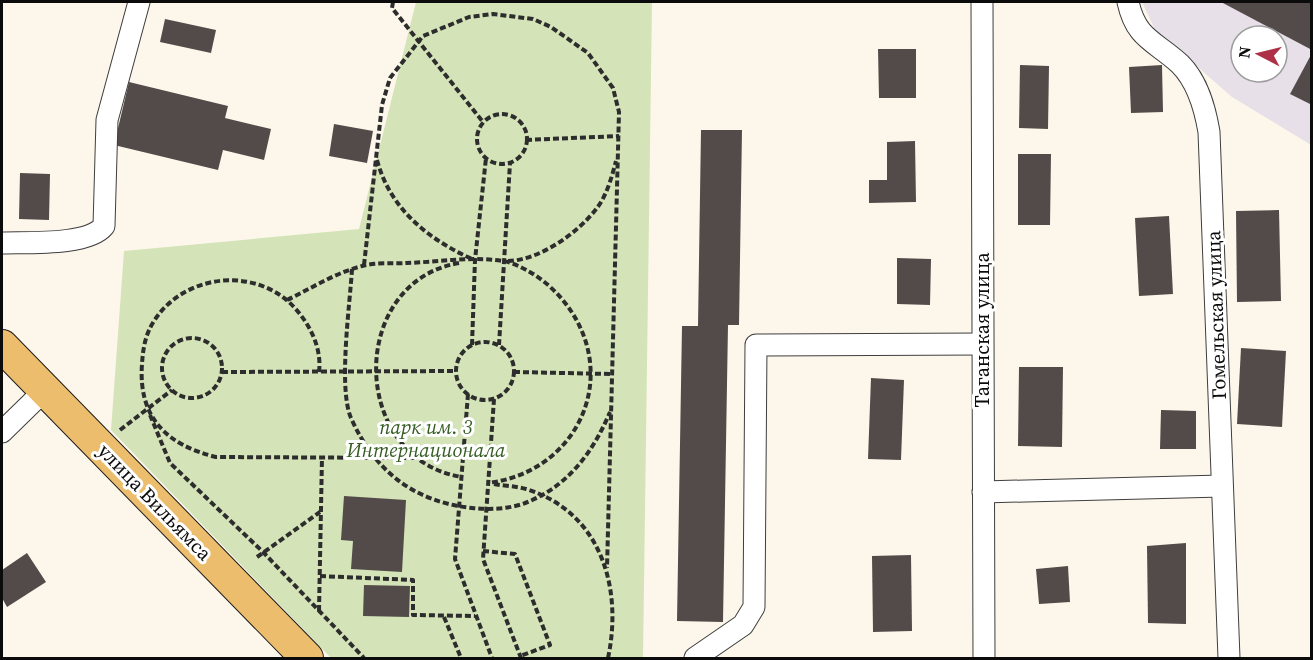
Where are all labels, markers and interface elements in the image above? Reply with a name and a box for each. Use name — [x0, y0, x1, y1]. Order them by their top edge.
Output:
north arrow — [1229, 24, 1289, 84]
text: N — [1232, 45, 1256, 59]
street label: Гомельская улица — [1199, 229, 1233, 400]
street label: Таганская улица — [968, 252, 996, 408]
park label: парк им. 3 Интернационала — [345, 413, 506, 464]
street label: улица Вильямса — [92, 437, 219, 567]

